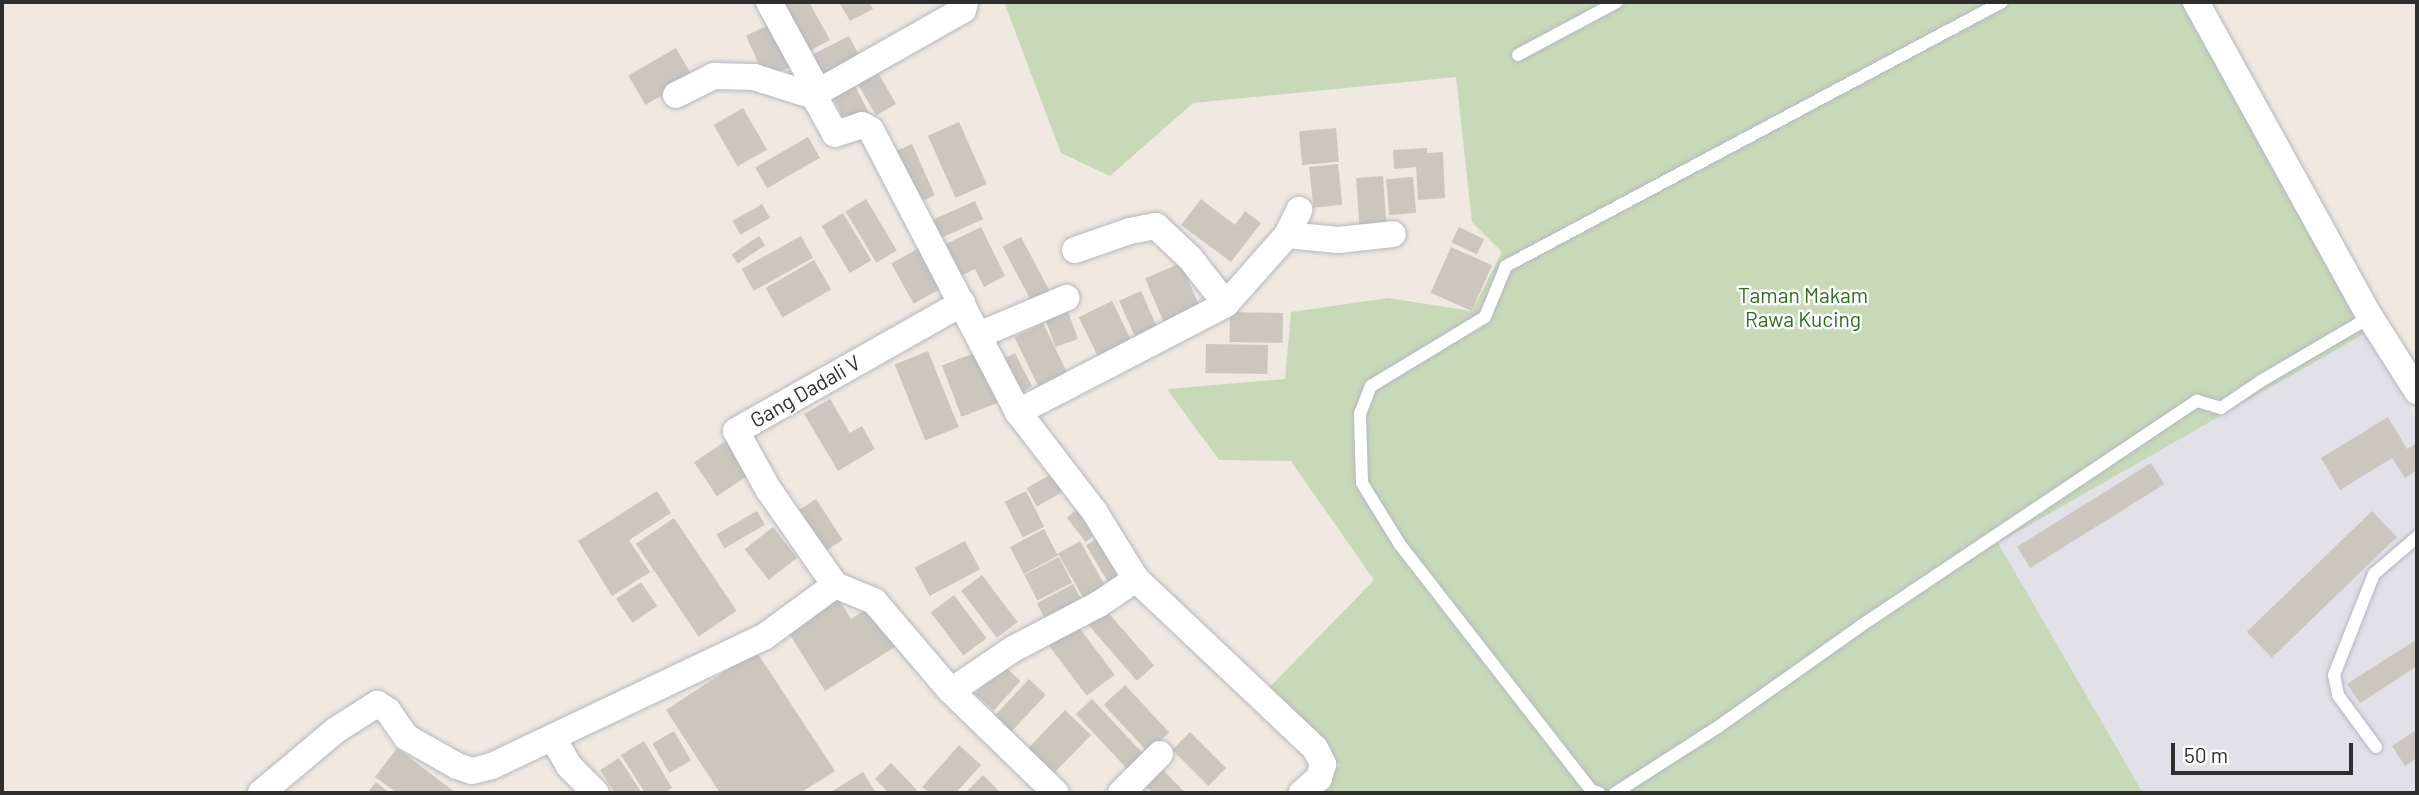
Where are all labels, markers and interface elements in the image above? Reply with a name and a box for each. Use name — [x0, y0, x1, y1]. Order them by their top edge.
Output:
park label: Taman Makam Rawa Kucing — [1738, 282, 1868, 332]
street label: Gang Dadali V — [746, 349, 864, 433]
scale bar — [2174, 728, 2356, 772]
text: 50 m — [2184, 742, 2228, 767]

